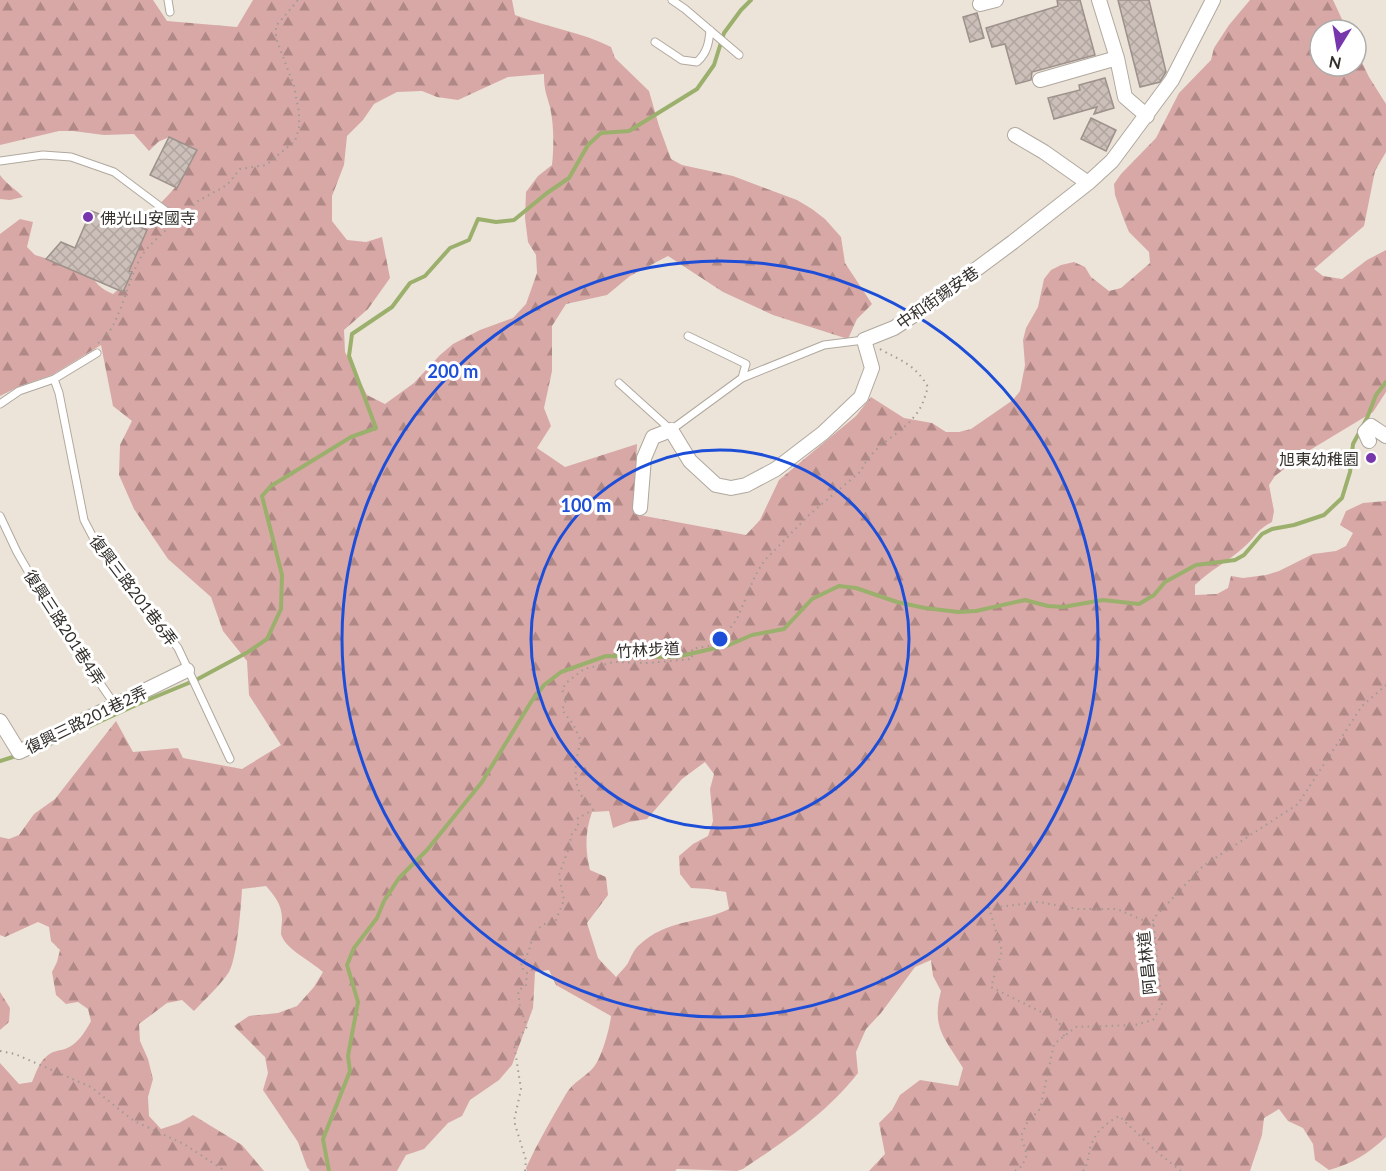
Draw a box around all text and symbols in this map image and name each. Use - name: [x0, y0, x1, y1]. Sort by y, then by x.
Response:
- north arrow: [1308, 18, 1368, 78]
- text: N: [1327, 53, 1343, 74]
- place label: 佛光山安國寺: [100, 208, 196, 227]
- marker: 佛光山安國寺: [81, 210, 95, 224]
- street label: 中和街錫安巷: [892, 262, 982, 332]
- text: 200 m: [428, 360, 478, 382]
- place label: 旭東幼稚園: [1279, 449, 1359, 468]
- marker: 旭東幼稚園: [1364, 451, 1378, 465]
- text: 100 m: [561, 494, 611, 516]
- street label: 復興三路201巷6弄: [86, 531, 182, 649]
- street label: 復興三路201巷4弄: [21, 566, 109, 688]
- centre of rings: [710, 629, 730, 649]
- street label: 竹林步道: [616, 638, 680, 660]
- street label: 復興三路201巷2弄: [22, 681, 150, 757]
- street label: 阿昌林道: [1133, 930, 1159, 996]

